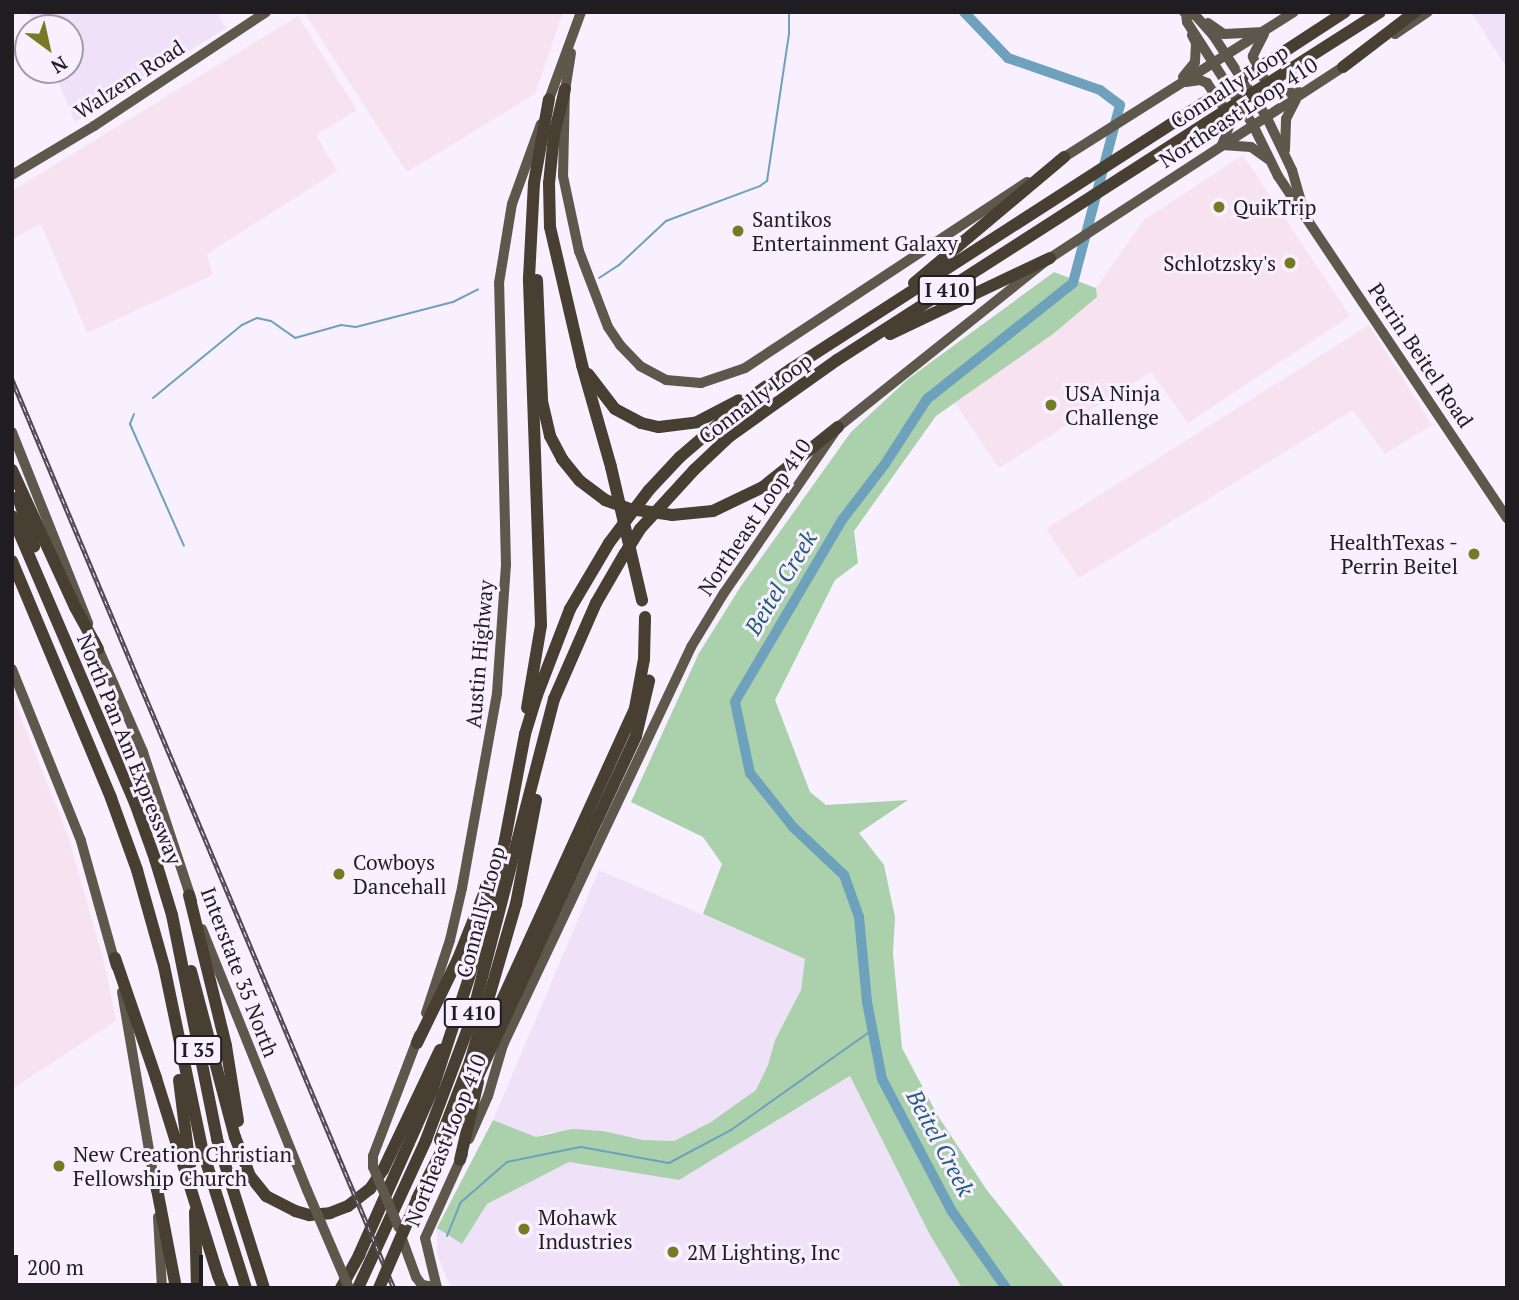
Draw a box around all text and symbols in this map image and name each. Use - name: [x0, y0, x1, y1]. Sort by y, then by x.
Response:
- north arrow: [14, 14, 84, 84]
- street label: Walzem Road: [69, 34, 189, 124]
- street label: Connally Loop: [1165, 39, 1293, 133]
- text: N: [47, 51, 72, 80]
- street label: Northeast Loop 410: [1154, 51, 1322, 173]
- place label: QuikTrip: [1233, 194, 1316, 220]
- marker: QuikTrip: [1211, 199, 1227, 215]
- place label: Santikos Entertainment Galaxy: [752, 206, 958, 256]
- marker: Santikos Entertainment Galaxy: [730, 223, 746, 239]
- place label: Schlotzsky's: [1163, 250, 1276, 276]
- marker: Schlotzsky's: [1282, 255, 1298, 271]
- road number: I 410: [917, 274, 977, 306]
- street label: Perrin Beitel Road: [1363, 278, 1479, 432]
- street label: Connally Loop: [693, 347, 817, 449]
- place label: USA Ninja Challenge: [1065, 380, 1161, 430]
- marker: USA Ninja Challenge: [1043, 397, 1059, 413]
- street label: Northeast Loop 410: [692, 434, 816, 600]
- water label: Beitel Creek: [739, 526, 823, 640]
- place label: HealthTexas - Perrin Beitel: [1329, 529, 1458, 579]
- marker: HealthTexas - Perrin Beitel: [1464, 544, 1484, 564]
- street label: Austin Highway: [460, 579, 498, 729]
- street label: North Pan Am Expressway: [72, 630, 188, 868]
- street label: Connally Loop: [450, 843, 510, 981]
- place label: Cowboys Dancehall: [353, 849, 446, 899]
- marker: Cowboys Dancehall: [331, 866, 347, 882]
- street label: Interstate 35 North: [196, 884, 284, 1060]
- road number: I 410: [443, 998, 503, 1028]
- road number: I 35: [174, 1034, 222, 1066]
- street label: Northeast Loop 410: [399, 1050, 491, 1230]
- water label: Beitel Creek: [901, 1085, 979, 1201]
- place label: New Creation Christian Fellowship Church: [73, 1141, 292, 1191]
- marker: New Creation Christian Fellowship Church: [51, 1158, 67, 1174]
- place label: Mohawk Industries: [538, 1204, 632, 1254]
- marker: Mohawk Industries: [516, 1221, 532, 1237]
- place label: 2M Lighting, Inc: [687, 1239, 841, 1265]
- scale bar: [18, 1240, 206, 1284]
- marker: 2M Lighting, Inc: [665, 1244, 681, 1260]
- text: 200 m: [27, 1253, 84, 1281]

